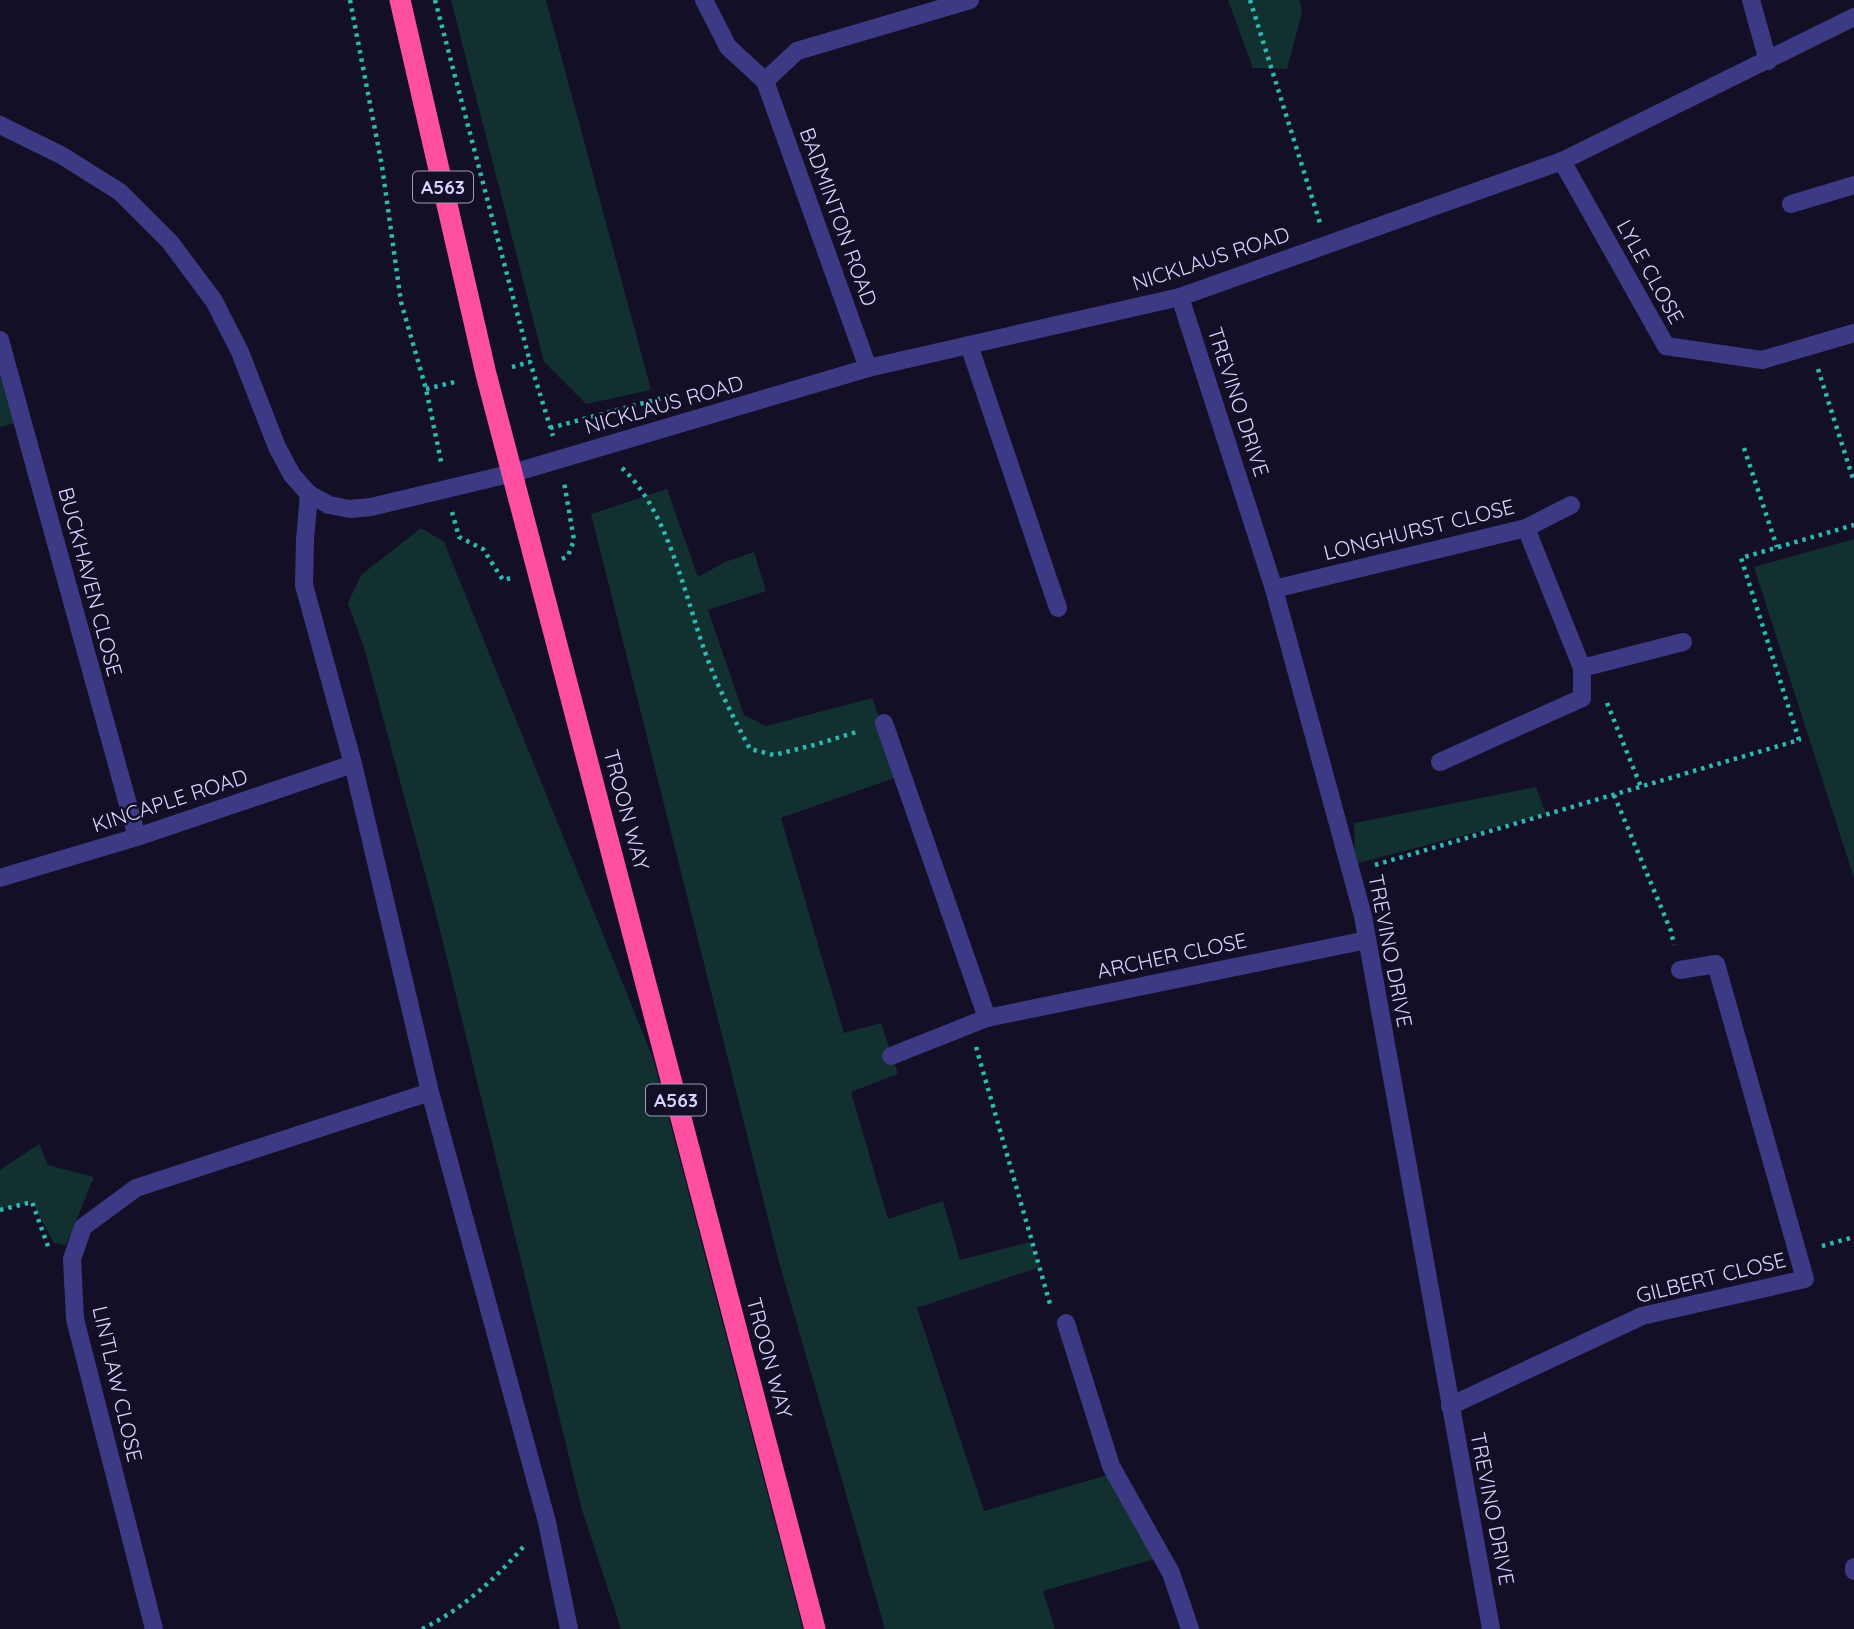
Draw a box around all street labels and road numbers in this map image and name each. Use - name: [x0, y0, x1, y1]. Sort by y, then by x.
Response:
- street label: BADMINTON ROAD: [795, 124, 883, 310]
- road number: A563: [413, 172, 473, 202]
- street label: LYLE CLOSE: [1612, 215, 1690, 328]
- street label: NICKLAUS ROAD: [1129, 220, 1293, 296]
- street label: TREVINO DRIVE: [1203, 324, 1275, 480]
- street label: NICKLAUS ROAD: [581, 369, 746, 439]
- street label: BUCKHAVEN CLOSE: [53, 484, 129, 679]
- street label: LONGHURST CLOSE: [1321, 493, 1517, 565]
- street label: TROON WAY: [598, 746, 656, 873]
- street label: KINCAPLE ROAD: [89, 763, 251, 837]
- street label: TREVINO DRIVE: [1363, 872, 1419, 1030]
- street label: ARCHER CLOSE: [1094, 926, 1249, 984]
- road number: A563: [646, 1084, 706, 1116]
- street label: GILBERT CLOSE: [1633, 1246, 1788, 1308]
- street label: TROON WAY: [741, 1294, 799, 1421]
- street label: LINTLAW CLOSE: [87, 1303, 149, 1464]
- street label: TREVINO DRIVE: [1465, 1430, 1521, 1588]

